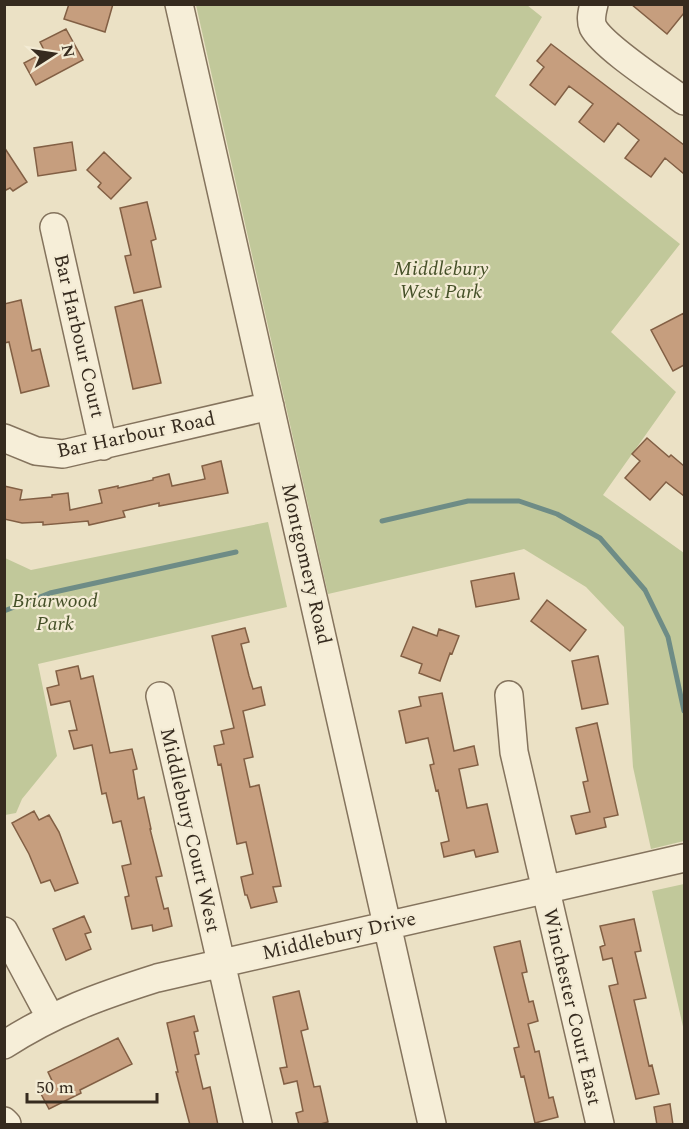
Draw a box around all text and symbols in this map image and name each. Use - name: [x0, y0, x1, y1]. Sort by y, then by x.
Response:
- north arrow: [24, 24, 84, 84]
- text: N: [55, 42, 81, 60]
- street label: Bar Harbour Court: [46, 251, 112, 421]
- park label: Middlebury West Park: [394, 254, 488, 307]
- street label: Bar Harbour Road: [54, 404, 218, 466]
- street label: Montgomery Road: [273, 480, 339, 648]
- park label: Briarwood Park: [12, 586, 98, 639]
- street label: Middlebury Court West: [152, 725, 228, 935]
- street label: Middlebury Drive: [259, 904, 419, 968]
- street label: Winchester Court East: [535, 906, 609, 1108]
- scale bar: [27, 1066, 158, 1104]
- text: 50 m: [36, 1074, 74, 1101]

